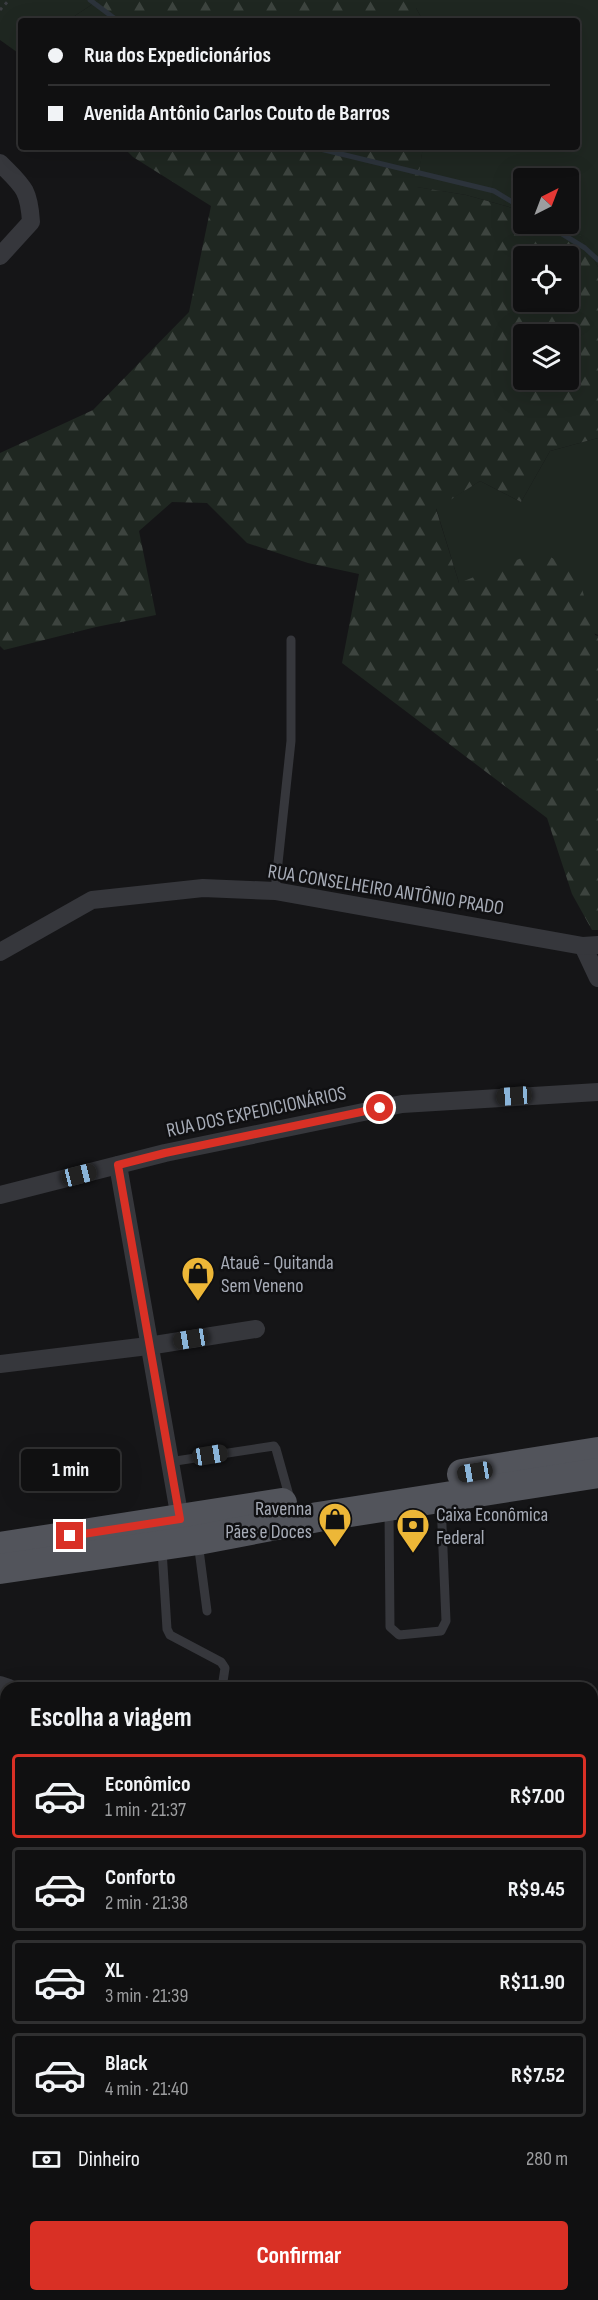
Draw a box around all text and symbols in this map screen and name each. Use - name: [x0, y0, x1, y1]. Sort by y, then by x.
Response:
- text: Rua dos Expedicionários: [84, 42, 271, 69]
- text: Avenida Antônio Carlos Couto de Barros: [84, 100, 390, 127]
- north arrow: [513, 168, 579, 234]
- map controls: [513, 168, 579, 390]
- button: locate: [513, 246, 579, 312]
- button: layers: [513, 324, 579, 390]
- street label: RUA CONSELHEIRO ANTÔNIO PRADO: [266, 859, 506, 920]
- street label: RUA DOS EXPEDICIONÁRIOS: [164, 1081, 348, 1143]
- car: [495, 1086, 533, 1106]
- route start: [366, 1094, 393, 1121]
- car: [59, 1162, 99, 1188]
- place label: Atauê - Quitanda Sem Veneno: [220, 1251, 334, 1298]
- shop icon: Atauê - Quitanda Sem Veneno: [180, 1255, 216, 1302]
- car: [172, 1327, 210, 1351]
- car: [191, 1443, 229, 1467]
- callout: 1 min: [20, 1449, 119, 1491]
- text: 1 min: [52, 1458, 89, 1482]
- car: [456, 1460, 494, 1484]
- place label: Ravenna Pães e Doces: [225, 1497, 312, 1544]
- shop icon: Ravenna Pães e Doces: [317, 1501, 353, 1548]
- place label: Caixa Econômica Federal: [436, 1503, 548, 1550]
- bank icon: Caixa Econômica Federal: [395, 1507, 431, 1554]
- route end: [56, 1522, 83, 1549]
- text: Escolha a viagem: [30, 1702, 192, 1734]
- icon: car: [33, 1769, 87, 1823]
- text: Econômico: [105, 1771, 191, 1798]
- text: R$7.00: [510, 1783, 565, 1810]
- text: 1 min · 21:37: [105, 1798, 186, 1822]
- icon: car: [33, 1862, 87, 1916]
- text: Conforto: [105, 1864, 176, 1891]
- text: R$9.45: [508, 1876, 565, 1903]
- text: 2 min · 21:38: [105, 1891, 188, 1915]
- icon: car: [33, 1955, 87, 2009]
- text: XL: [105, 1957, 124, 1984]
- text: R$11.90: [500, 1969, 565, 1996]
- text: 3 min · 21:39: [105, 1984, 188, 2008]
- icon: car: [33, 2048, 87, 2102]
- text: Black: [105, 2050, 147, 2077]
- text: R$7.52: [511, 2062, 565, 2089]
- text: 4 min · 21:40: [105, 2077, 188, 2101]
- icon: cash: [30, 2143, 63, 2176]
- text: Dinheiro: [78, 2146, 140, 2173]
- text: 280 m: [526, 2147, 568, 2171]
- button: Confirmar: [30, 2221, 568, 2290]

